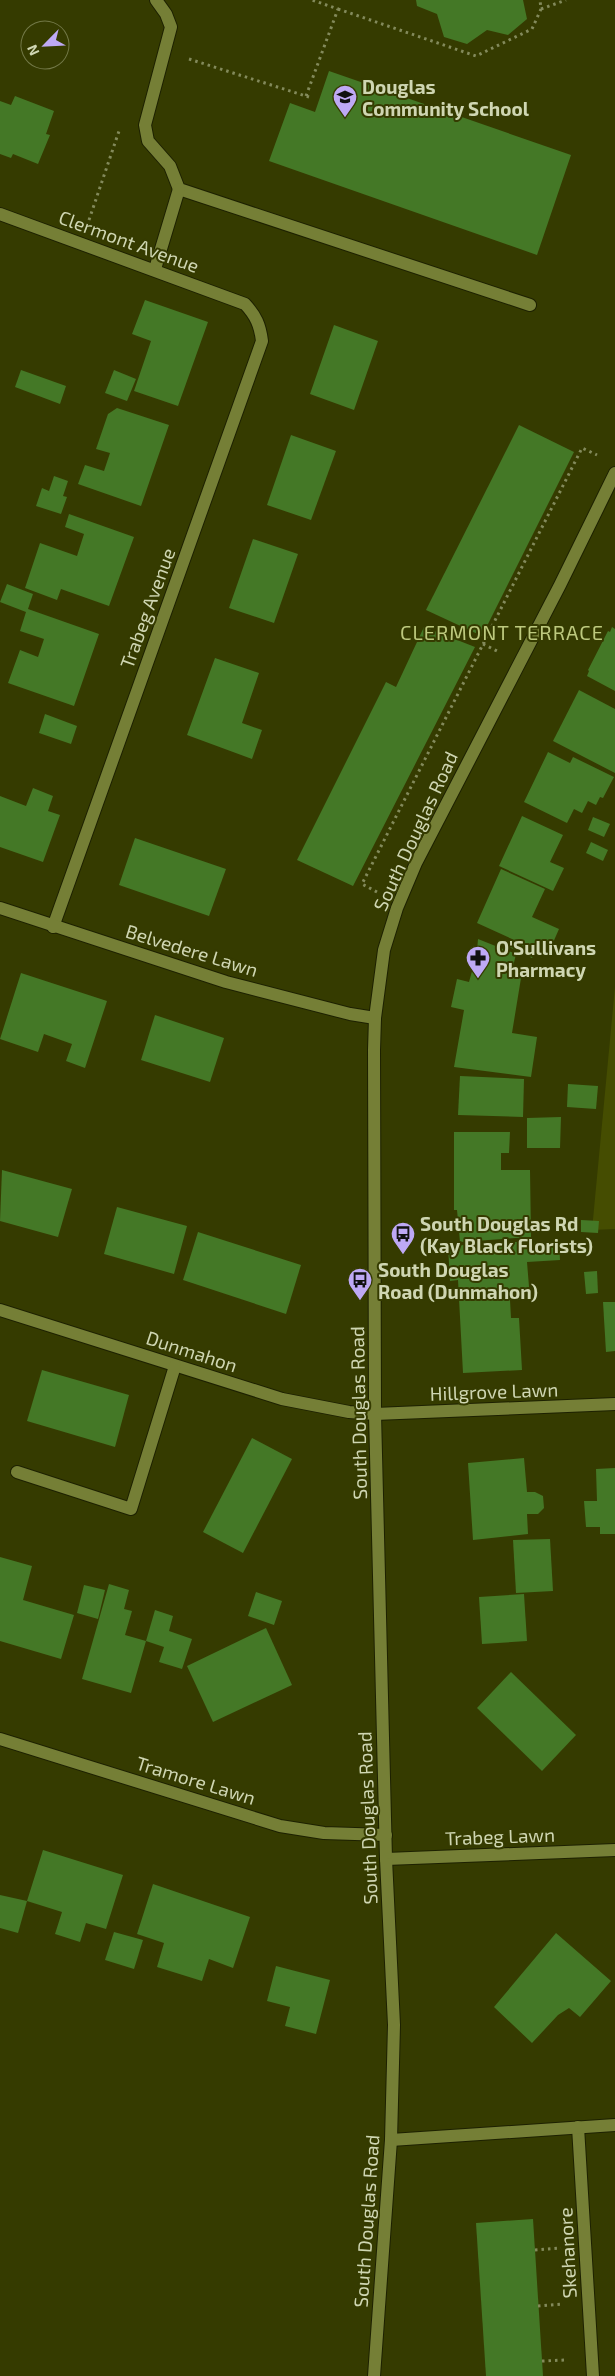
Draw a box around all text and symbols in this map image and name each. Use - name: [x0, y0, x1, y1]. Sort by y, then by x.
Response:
- north arrow: [20, 20, 70, 70]
- text: N: [23, 42, 42, 59]
- place label: Douglas Community School: [362, 75, 530, 121]
- school or university icon: Douglas Community School: [332, 84, 358, 118]
- street label: Clermont Avenue: [56, 205, 202, 277]
- street label: Trabeg Avenue: [115, 545, 179, 671]
- district label: CLERMONT TERRACE: [400, 620, 604, 644]
- street label: South Douglas Road: [368, 748, 462, 914]
- street label: Belvedere Lawn: [123, 919, 261, 981]
- place label: O'Sullivans Pharmacy: [496, 936, 596, 982]
- pharmacy icon: O'Sullivans Pharmacy: [465, 945, 491, 979]
- place label: South Douglas Rd (Kay Black Florists): [420, 1212, 593, 1258]
- bus stop icon: South Douglas Rd (Kay Black Florists): [390, 1221, 416, 1255]
- place label: South Douglas Road (Dunmahon): [378, 1258, 538, 1303]
- bus stop icon: South Douglas Road (Dunmahon): [347, 1267, 373, 1301]
- street label: Dunmahon: [144, 1325, 240, 1377]
- street label: South Douglas Road: [345, 1326, 371, 1500]
- street label: Hillgrove Lawn: [429, 1377, 559, 1405]
- street label: South Douglas Road: [352, 1731, 382, 1905]
- street label: Tramore Lawn: [134, 1751, 258, 1809]
- street label: Trabeg Lawn: [445, 1823, 555, 1849]
- street label: South Douglas Road: [348, 2134, 384, 2308]
- street label: Skehanore: [553, 2207, 581, 2299]

